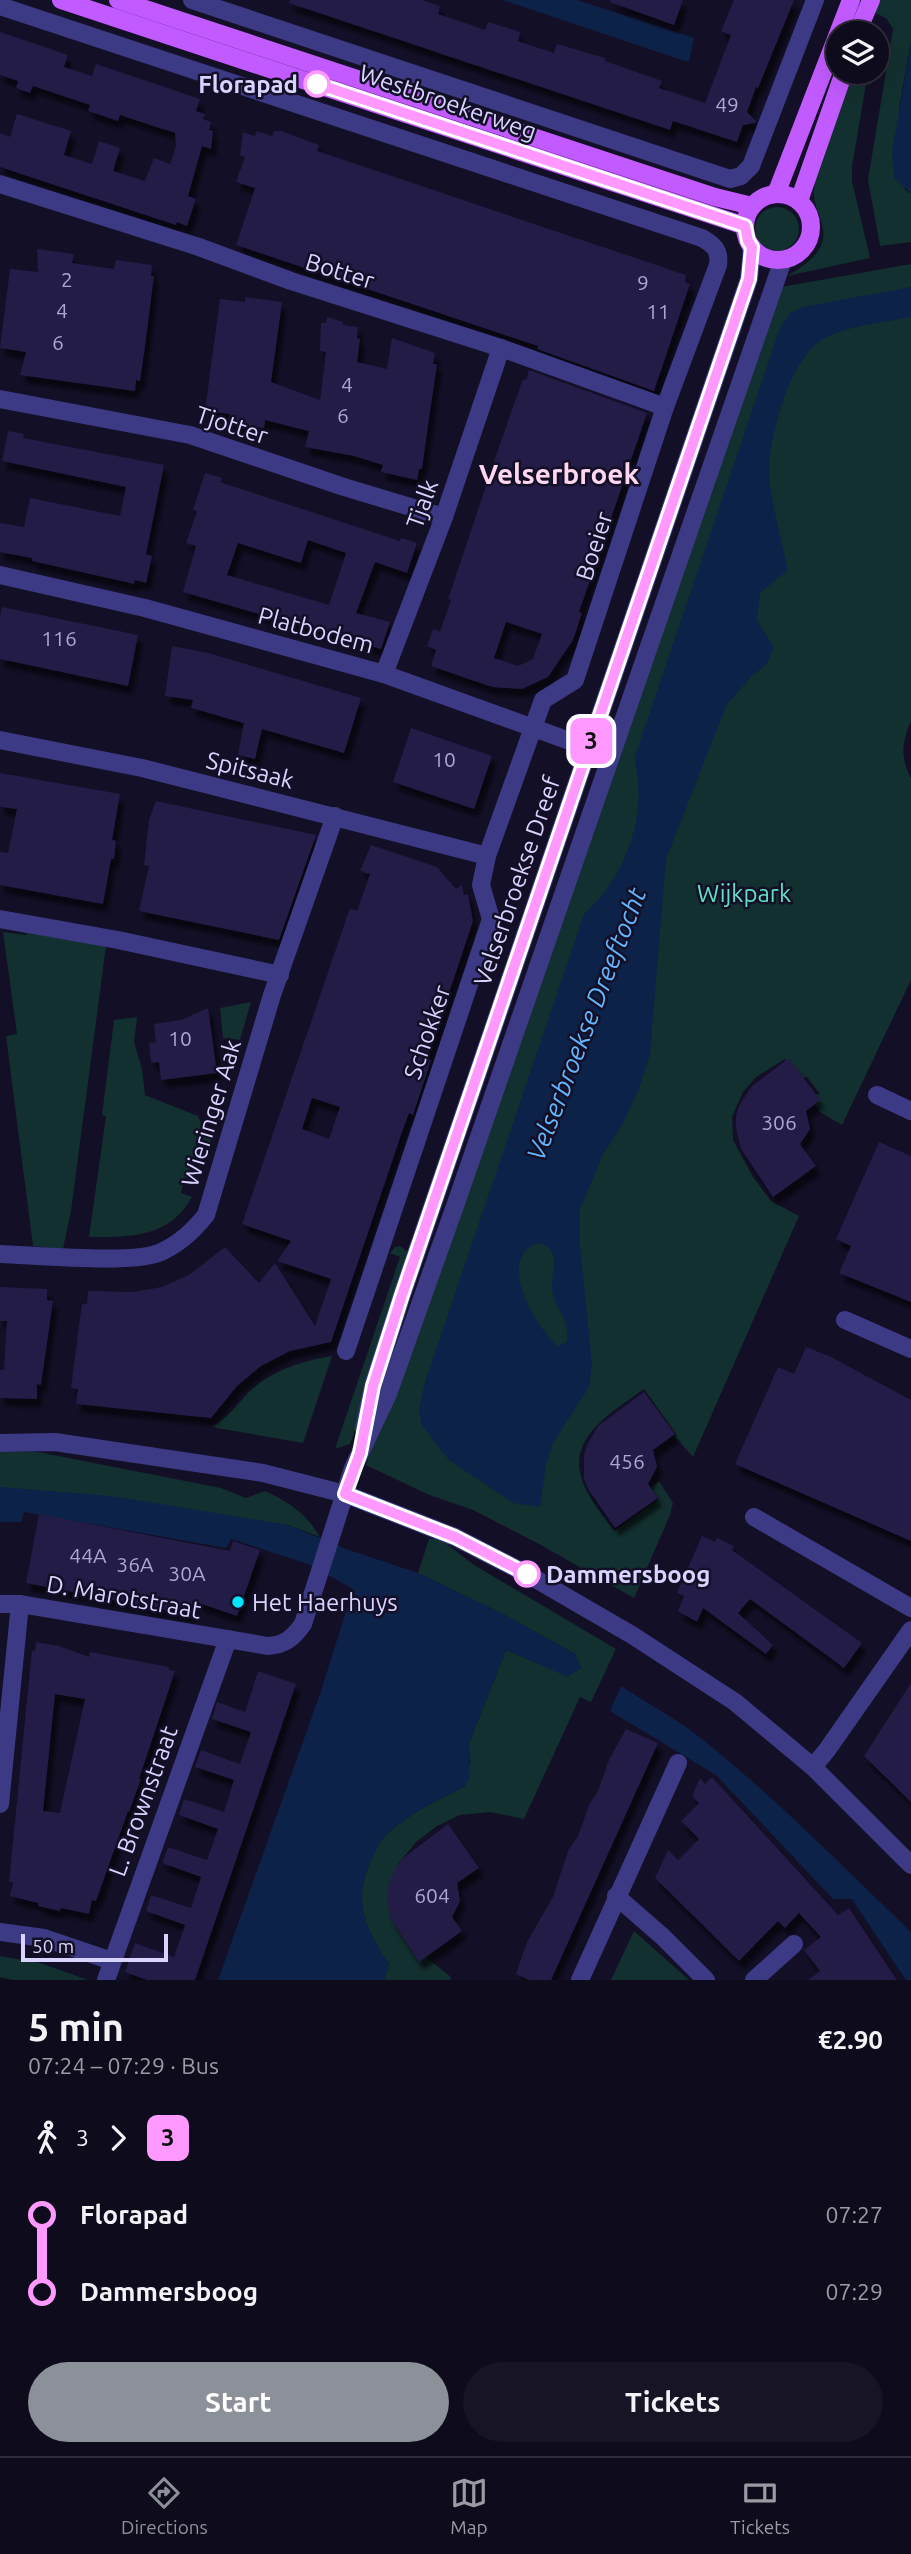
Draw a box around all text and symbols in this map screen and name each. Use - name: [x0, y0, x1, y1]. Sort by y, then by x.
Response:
- map controls: [826, 21, 889, 84]
- button: layers: [826, 21, 889, 84]
- street label: Westbroekerweg: [356, 59, 540, 145]
- place label: Florapad: [198, 71, 298, 98]
- marker: Florapad: [304, 71, 330, 97]
- house number: 49: [715, 92, 739, 116]
- street label: Botter: [302, 248, 378, 294]
- house number: 2: [61, 267, 73, 291]
- house number: 9: [637, 270, 649, 294]
- house number: 4: [56, 298, 68, 322]
- house number: 11: [646, 299, 670, 323]
- house number: 6: [52, 330, 64, 354]
- house number: 4: [341, 372, 353, 396]
- street label: Tjotter: [192, 401, 272, 449]
- house number: 6: [337, 403, 349, 427]
- district label: Velserbroek: [479, 458, 639, 489]
- street label: Tjalk: [401, 476, 443, 532]
- street label: Boeier: [570, 508, 618, 584]
- street label: Platbodem: [255, 602, 377, 658]
- house number: 116: [41, 626, 77, 650]
- line badge: 3: [568, 718, 614, 764]
- text: 3: [584, 727, 598, 754]
- street label: Spitsaak: [204, 746, 296, 794]
- house number: 10: [432, 747, 456, 771]
- street label: Velserbroekse Dreef: [468, 772, 566, 989]
- park label: Wijkpark: [697, 880, 791, 907]
- water label: Velserbroekse Dreeftocht: [521, 883, 652, 1164]
- street label: Schokker: [398, 981, 456, 1083]
- house number: 10: [168, 1026, 192, 1050]
- street label: Wieringer Aak: [176, 1036, 246, 1190]
- house number: 306: [761, 1110, 797, 1134]
- house number: 456: [609, 1449, 645, 1473]
- house number: 44A: [69, 1543, 107, 1567]
- house number: 36A: [116, 1552, 154, 1576]
- house number: 30A: [168, 1561, 206, 1585]
- marker: Dammersboog: [514, 1561, 540, 1587]
- place label: Dammersboog: [546, 1561, 710, 1588]
- street label: D. Marotstraat: [45, 1570, 204, 1624]
- place label: Het Haerhuys: [252, 1589, 398, 1616]
- marker: Het Haerhuys: [230, 1594, 246, 1610]
- street label: L. Brownstraat: [103, 1722, 183, 1880]
- house number: 604: [414, 1883, 450, 1907]
- scale bar: [21, 1931, 168, 1963]
- text: 50 m: [32, 1935, 74, 1957]
- text: 5 min: [28, 2006, 124, 2048]
- text: €2.90: [818, 2025, 883, 2054]
- text: 07:24 – 07:29 · Bus: [28, 2053, 219, 2078]
- icon: walk: [28, 2119, 66, 2157]
- icon: forward: [99, 2119, 137, 2157]
- text: 3: [161, 2124, 175, 2151]
- text: 3: [76, 2125, 89, 2150]
- text: Florapad: [80, 2200, 188, 2229]
- text: 07:27: [825, 2202, 883, 2227]
- text: Dammersboog: [80, 2277, 258, 2306]
- text: 07:29: [825, 2279, 883, 2304]
- button: Start: [28, 2362, 449, 2442]
- button: Tickets: [463, 2362, 883, 2442]
- tab: Directions: [121, 2474, 208, 2538]
- tab: Map: [450, 2474, 488, 2538]
- tab: Tickets: [730, 2474, 790, 2538]

